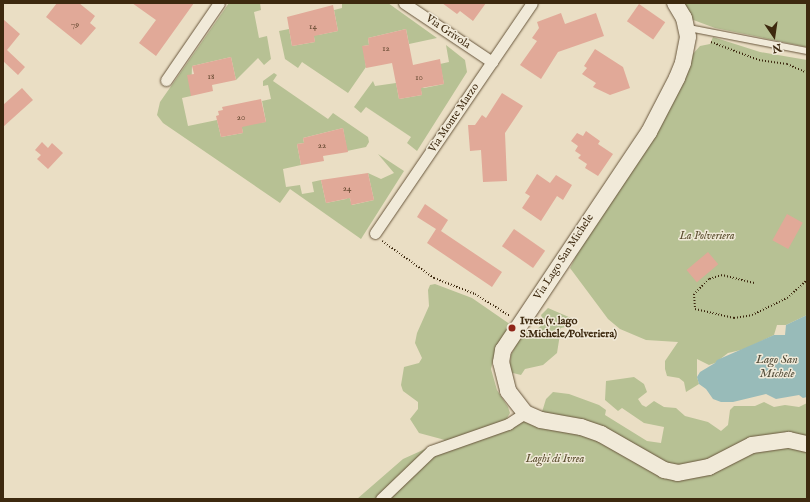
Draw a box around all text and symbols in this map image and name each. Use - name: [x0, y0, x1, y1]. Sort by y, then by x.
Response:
- street label: Via Grivola: [423, 12, 473, 52]
- north arrow: [754, 16, 794, 56]
- house number: 79: [71, 20, 79, 30]
- house number: 14: [309, 22, 317, 32]
- text: N: [770, 40, 783, 56]
- house number: 12: [382, 44, 390, 54]
- house number: 18: [208, 72, 214, 82]
- house number: 10: [415, 73, 423, 83]
- street label: Via Monte Marzo: [426, 81, 482, 155]
- house number: 20: [237, 113, 245, 123]
- house number: 22: [318, 141, 326, 151]
- house number: 24: [343, 184, 351, 194]
- street label: Via Lago San Michele: [531, 212, 597, 302]
- park label: La Polveriera: [679, 229, 735, 243]
- place label: Ivrea (v. lago S.Michele/Polveriera): [520, 315, 617, 341]
- marker: Ivrea (v. lago S.Michele/Polveriera): [507, 323, 517, 333]
- water label: Lago San Michele: [756, 353, 798, 381]
- park label: Laghi di Ivrea: [526, 452, 584, 466]

